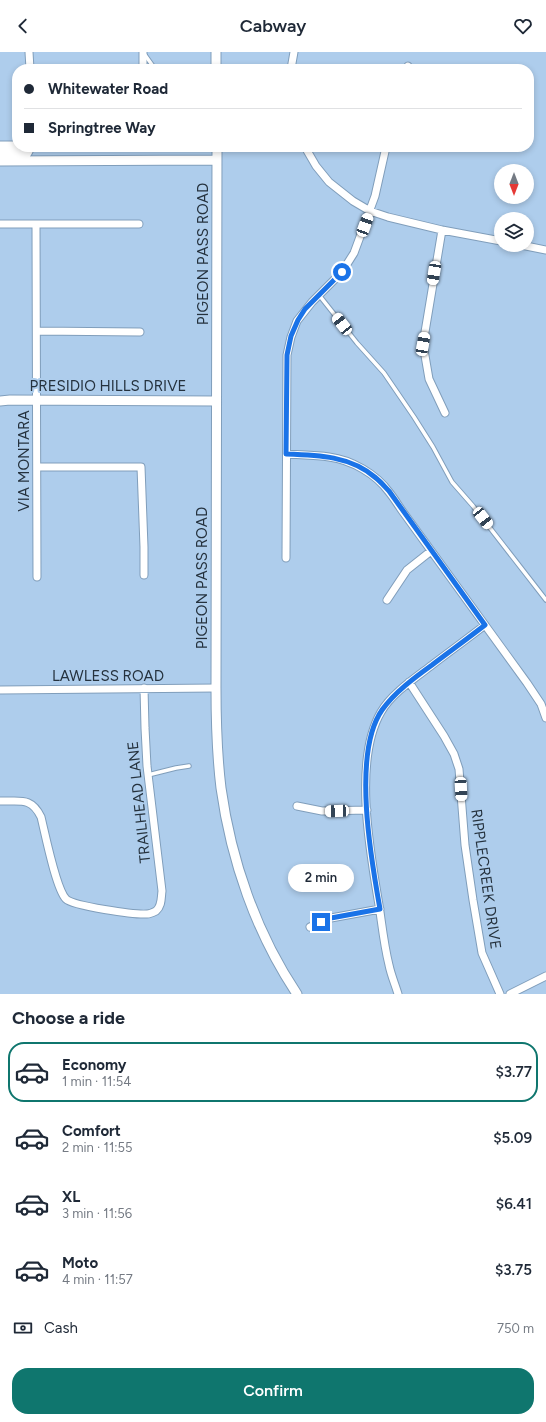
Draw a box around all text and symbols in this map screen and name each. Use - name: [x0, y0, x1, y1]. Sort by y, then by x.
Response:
- icon: back: [12, 15, 34, 37]
- text: Cabway: [240, 15, 306, 37]
- icon: heart: [512, 15, 534, 37]
- text: Whitewater Road: [48, 80, 168, 98]
- text: Springtree Way: [48, 119, 156, 137]
- north arrow: [494, 164, 534, 204]
- map controls: [494, 164, 534, 252]
- street label: PIGEON PASS ROAD: [194, 183, 212, 325]
- car: [355, 212, 375, 238]
- button: layers: [494, 212, 534, 252]
- car: [426, 260, 442, 286]
- route start: [333, 263, 351, 281]
- car: [330, 311, 354, 337]
- car: [415, 331, 431, 357]
- street label: PRESIDIO HILLS DRIVE: [30, 377, 186, 395]
- street label: VIA MONTARA: [15, 410, 33, 512]
- car: [471, 505, 495, 531]
- street label: PIGEON PASS ROAD: [193, 507, 211, 649]
- street label: LAWLESS ROAD: [52, 667, 164, 685]
- street label: TRAILHEAD LANE: [124, 740, 154, 864]
- car: [454, 777, 468, 801]
- car: [325, 805, 349, 817]
- street label: RIPPLECREEK DRIVE: [467, 808, 505, 950]
- callout: 2 min: [288, 864, 354, 892]
- text: 2 min: [305, 870, 337, 885]
- route end: [312, 913, 330, 931]
- text: Choose a ride: [12, 1007, 125, 1029]
- icon: car: [14, 1054, 50, 1090]
- text: Economy: [62, 1056, 127, 1074]
- text: $3.77: [495, 1063, 532, 1081]
- text: 1 min · 11:54: [62, 1074, 131, 1089]
- icon: car: [14, 1120, 50, 1156]
- text: Comfort: [62, 1122, 121, 1140]
- text: $5.09: [493, 1129, 532, 1147]
- text: 2 min · 11:55: [62, 1140, 133, 1155]
- icon: car: [14, 1186, 50, 1222]
- text: XL: [62, 1188, 80, 1206]
- text: $6.41: [496, 1195, 532, 1213]
- text: 3 min · 11:56: [62, 1206, 132, 1221]
- icon: car: [14, 1252, 50, 1288]
- text: Moto: [62, 1254, 98, 1272]
- text: $3.75: [495, 1261, 532, 1279]
- text: 4 min · 11:57: [62, 1272, 133, 1287]
- icon: cash: [12, 1317, 34, 1339]
- text: Cash: [44, 1319, 78, 1337]
- text: 750 m: [497, 1321, 534, 1336]
- button: Confirm: [12, 1368, 534, 1414]

